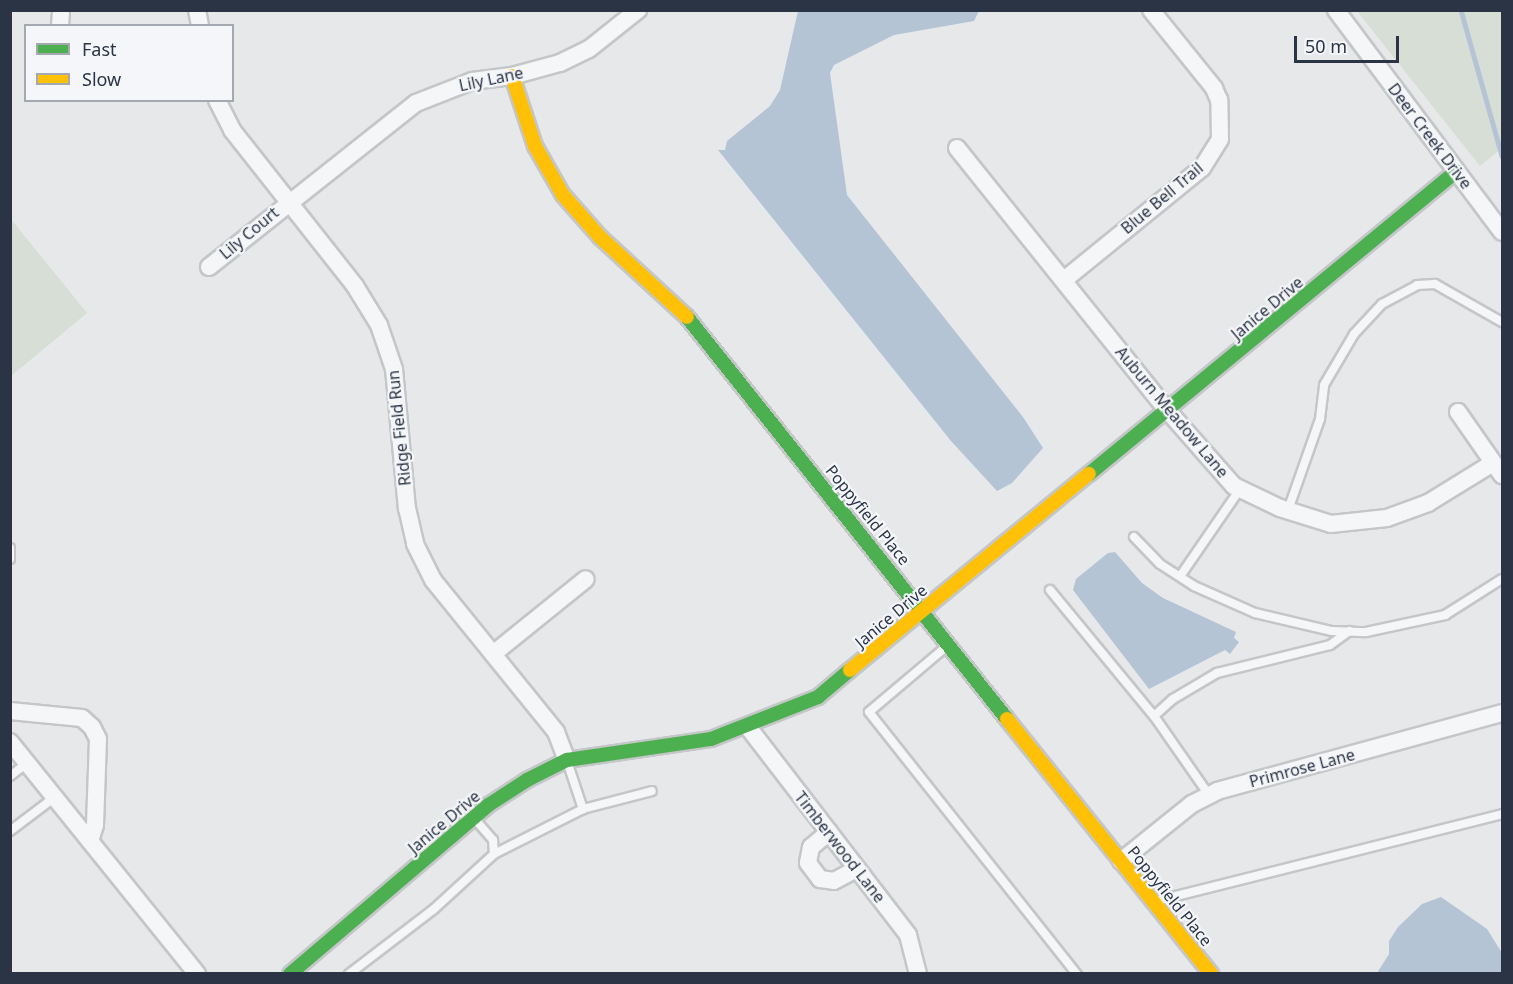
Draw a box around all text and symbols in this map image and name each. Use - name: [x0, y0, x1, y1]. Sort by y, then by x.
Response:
- legend: [24, 24, 234, 102]
- scale bar: [1297, 24, 1402, 62]
- text: 50 m: [1305, 34, 1347, 58]
- text: Fast: [82, 37, 117, 61]
- street label: Lily Lane: [457, 63, 525, 95]
- text: Slow: [82, 67, 121, 91]
- street label: Deer Creek Drive: [1384, 79, 1476, 193]
- street label: Blue Bell Trail: [1117, 158, 1207, 238]
- street label: Lily Court: [216, 203, 282, 263]
- street label: Janice Drive: [1227, 272, 1307, 344]
- street label: Auburn Meadow Lane: [1112, 343, 1232, 481]
- street label: Ridge Field Run: [383, 369, 415, 487]
- street label: Poppyfield Place: [822, 461, 914, 569]
- street label: Janice Drive: [851, 580, 931, 652]
- street label: Primrose Lane: [1247, 745, 1357, 791]
- street label: Janice Drive: [404, 786, 484, 858]
- street label: Timberwood Lane: [791, 788, 889, 906]
- street label: Poppyfield Place: [1124, 842, 1216, 950]

